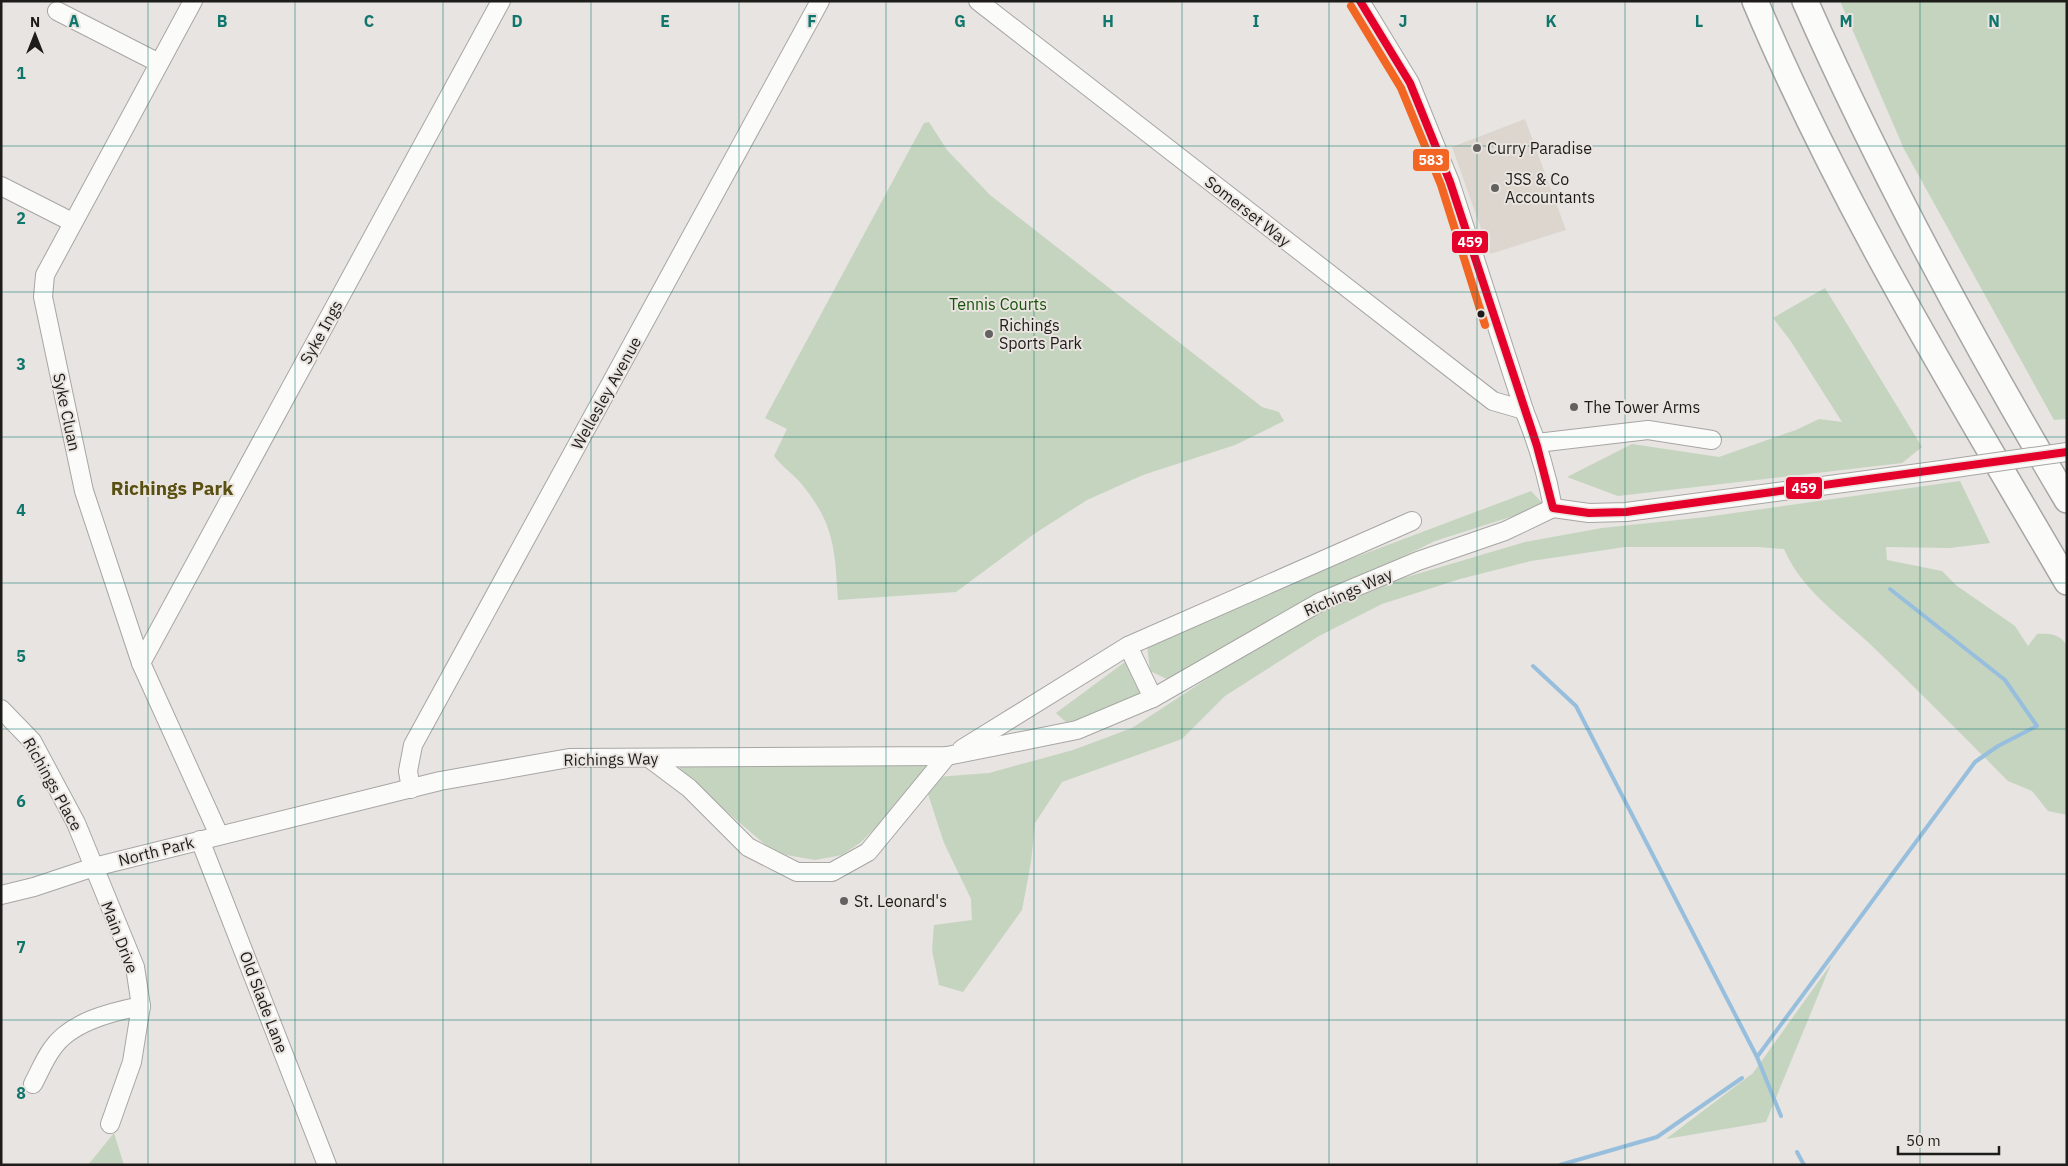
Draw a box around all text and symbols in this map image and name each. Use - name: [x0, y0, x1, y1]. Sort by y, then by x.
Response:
- north arrow: [10, 10, 60, 60]
- text: A: [69, 11, 80, 31]
- text: B: [217, 11, 228, 31]
- text: C: [364, 11, 374, 31]
- text: D: [511, 11, 523, 31]
- text: E: [660, 11, 670, 31]
- text: F: [807, 11, 817, 31]
- text: G: [954, 11, 966, 31]
- text: H: [1102, 11, 1114, 31]
- text: I: [1253, 11, 1260, 31]
- text: J: [1399, 11, 1407, 31]
- text: K: [1545, 11, 1557, 31]
- text: L: [1695, 11, 1703, 31]
- text: M: [1839, 11, 1853, 31]
- text: N: [1988, 11, 2000, 31]
- text: N: [30, 13, 40, 31]
- text: 1: [16, 63, 26, 83]
- place label: Curry Paradise: [1487, 138, 1592, 158]
- marker: Curry Paradise: [1471, 142, 1483, 154]
- line badge: 583: [1412, 148, 1450, 172]
- text: 583: [1418, 151, 1444, 169]
- place label: JSS & Co Accountants: [1505, 169, 1595, 207]
- street label: Somerset Way: [1201, 171, 1295, 251]
- marker: JSS & Co Accountants: [1489, 182, 1501, 194]
- text: 2: [16, 208, 26, 228]
- line badge: 459: [1451, 230, 1489, 254]
- text: 459: [1457, 233, 1483, 251]
- park label: Tennis Courts: [949, 294, 1047, 314]
- street label: Syke Ings: [295, 297, 347, 367]
- unlabelled marker: [1476, 309, 1486, 319]
- place label: Richings Sports Park: [999, 315, 1083, 353]
- marker: Richings Sports Park: [983, 328, 995, 340]
- street label: Wellesley Avenue: [567, 333, 645, 453]
- text: 3: [16, 354, 26, 374]
- street label: Syke Cluan: [49, 371, 85, 453]
- place label: The Tower Arms: [1584, 397, 1700, 417]
- marker: The Tower Arms: [1568, 401, 1580, 413]
- district label: Richings Park: [111, 476, 233, 500]
- line badge: 459: [1785, 476, 1823, 500]
- text: 459: [1791, 479, 1817, 497]
- text: 4: [16, 500, 26, 520]
- street label: Richings Way: [1301, 564, 1395, 620]
- text: 5: [16, 646, 26, 666]
- street label: Richings Place: [19, 734, 87, 834]
- street label: Richings Way: [563, 748, 659, 770]
- text: 6: [16, 791, 26, 811]
- street label: North Park: [116, 832, 196, 870]
- place label: St. Leonard's: [854, 891, 947, 911]
- marker: St. Leonard's: [838, 895, 850, 907]
- street label: Main Drive: [97, 898, 143, 976]
- text: 7: [16, 937, 26, 957]
- street label: Old Slade Lane: [235, 948, 293, 1056]
- text: 8: [16, 1083, 26, 1103]
- scale bar: [1898, 1124, 1999, 1156]
- text: 50 m: [1906, 1131, 1941, 1150]

